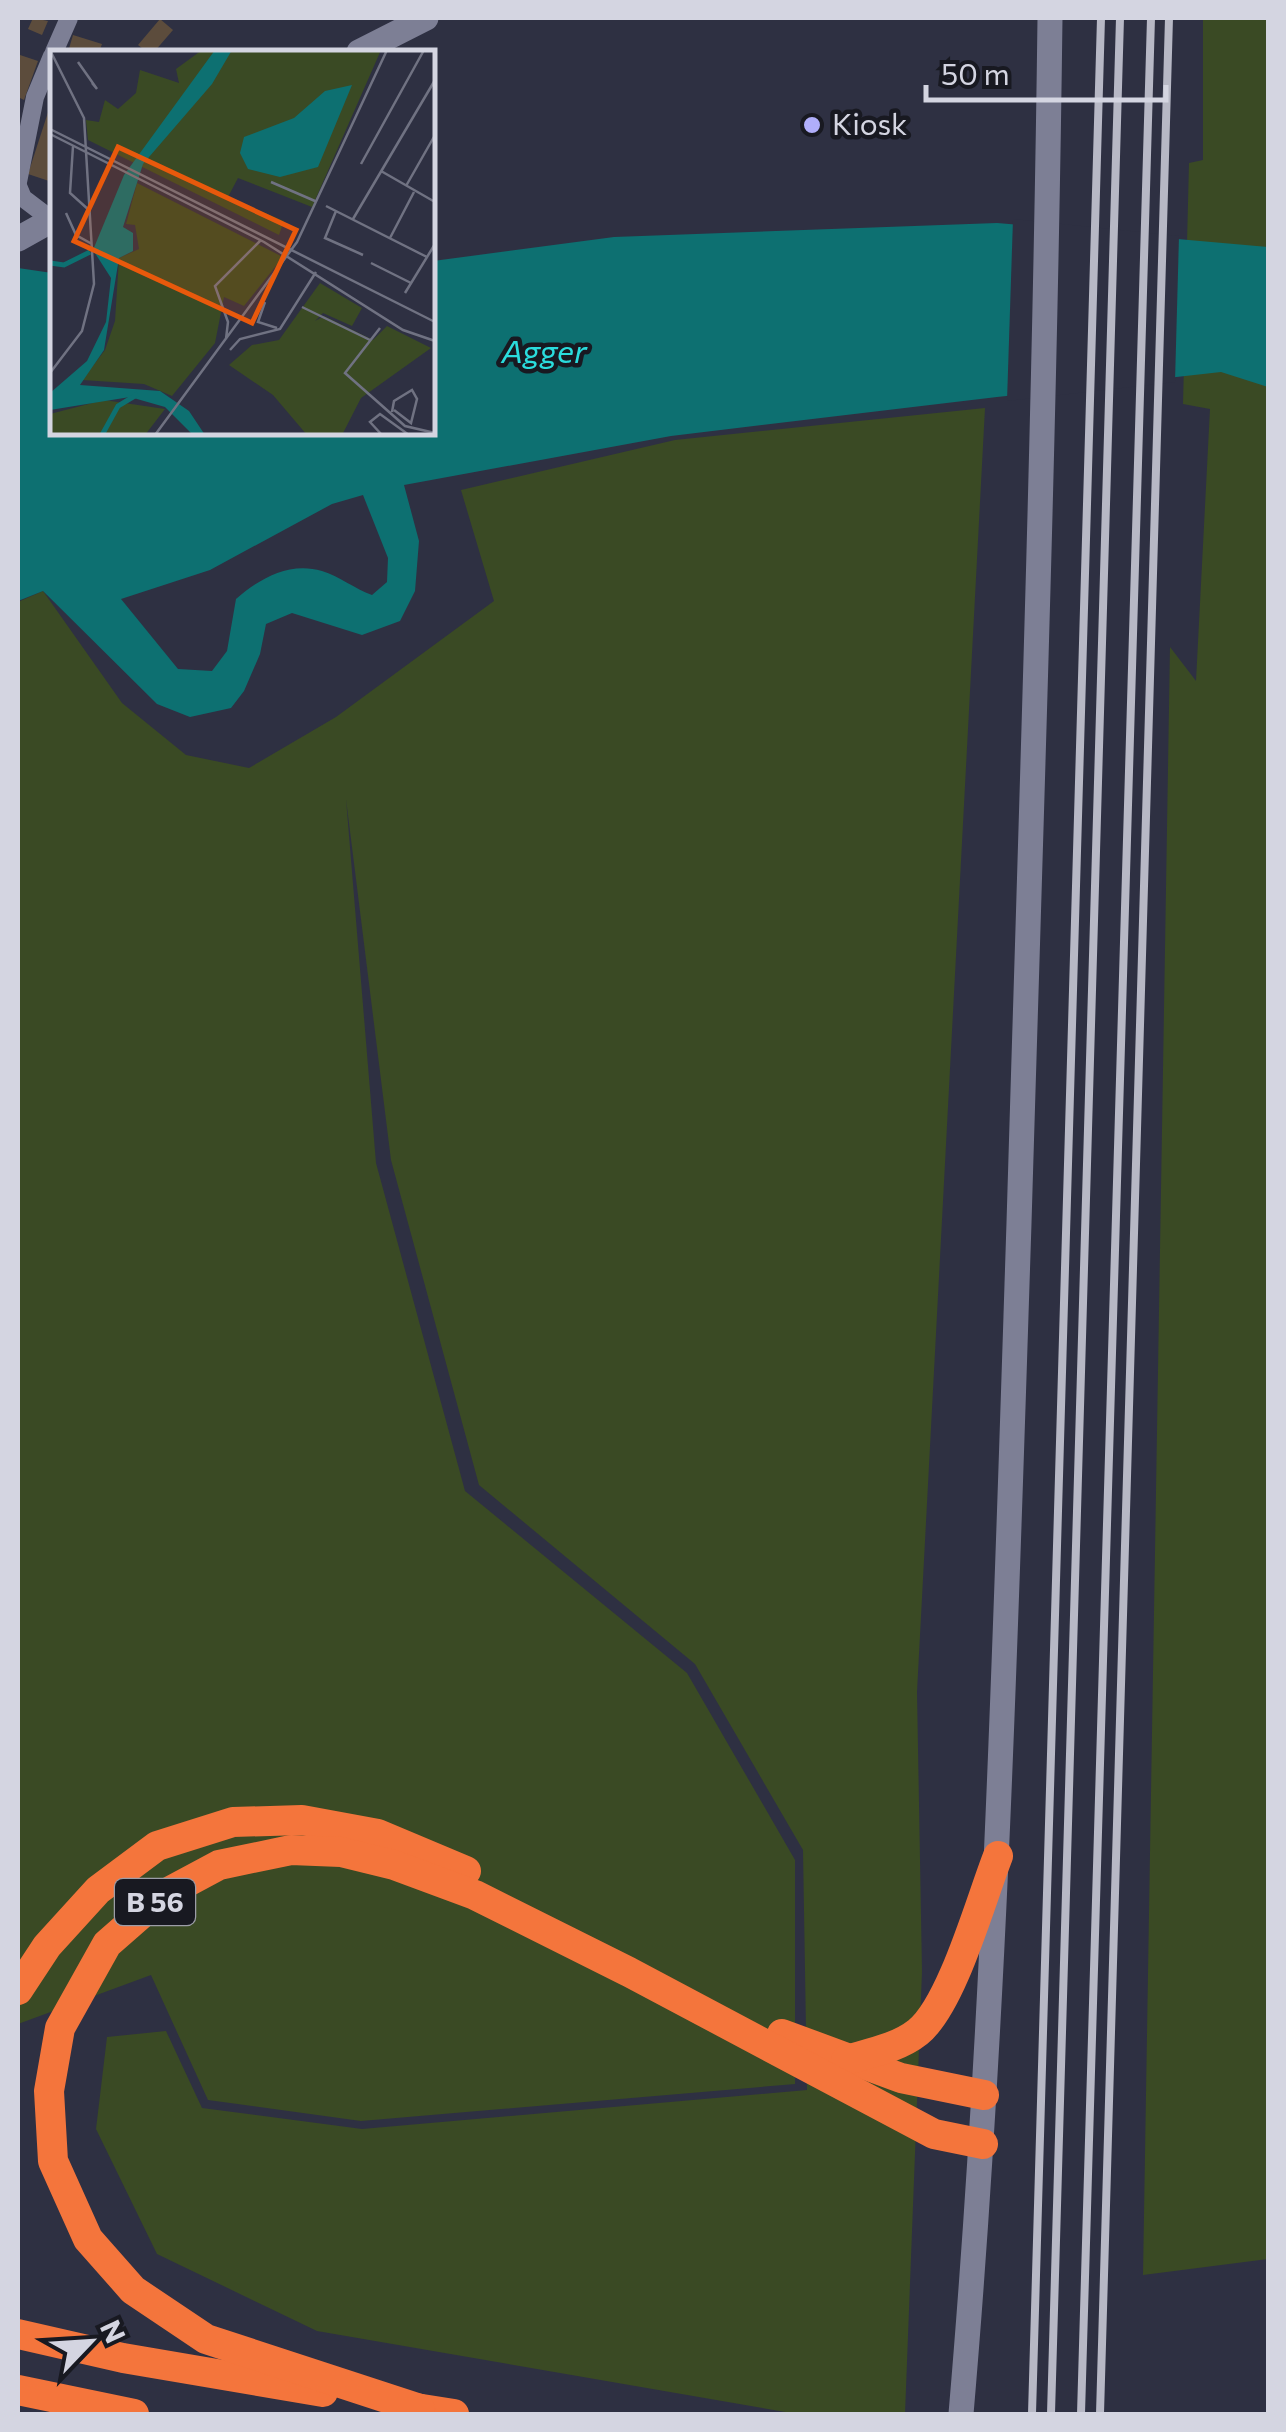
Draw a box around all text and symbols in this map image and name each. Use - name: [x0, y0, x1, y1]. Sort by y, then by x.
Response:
- scale bar: [926, 40, 1166, 102]
- inset map: [50, 50, 435, 435]
- text: 50 m: [941, 54, 1010, 91]
- place label: Kiosk: [832, 104, 907, 141]
- marker: Kiosk: [801, 114, 823, 136]
- water label: Agger: [500, 330, 588, 370]
- road number: B 56: [115, 1879, 195, 1925]
- north arrow: [40, 2292, 140, 2392]
- text: N: [94, 2314, 133, 2348]

